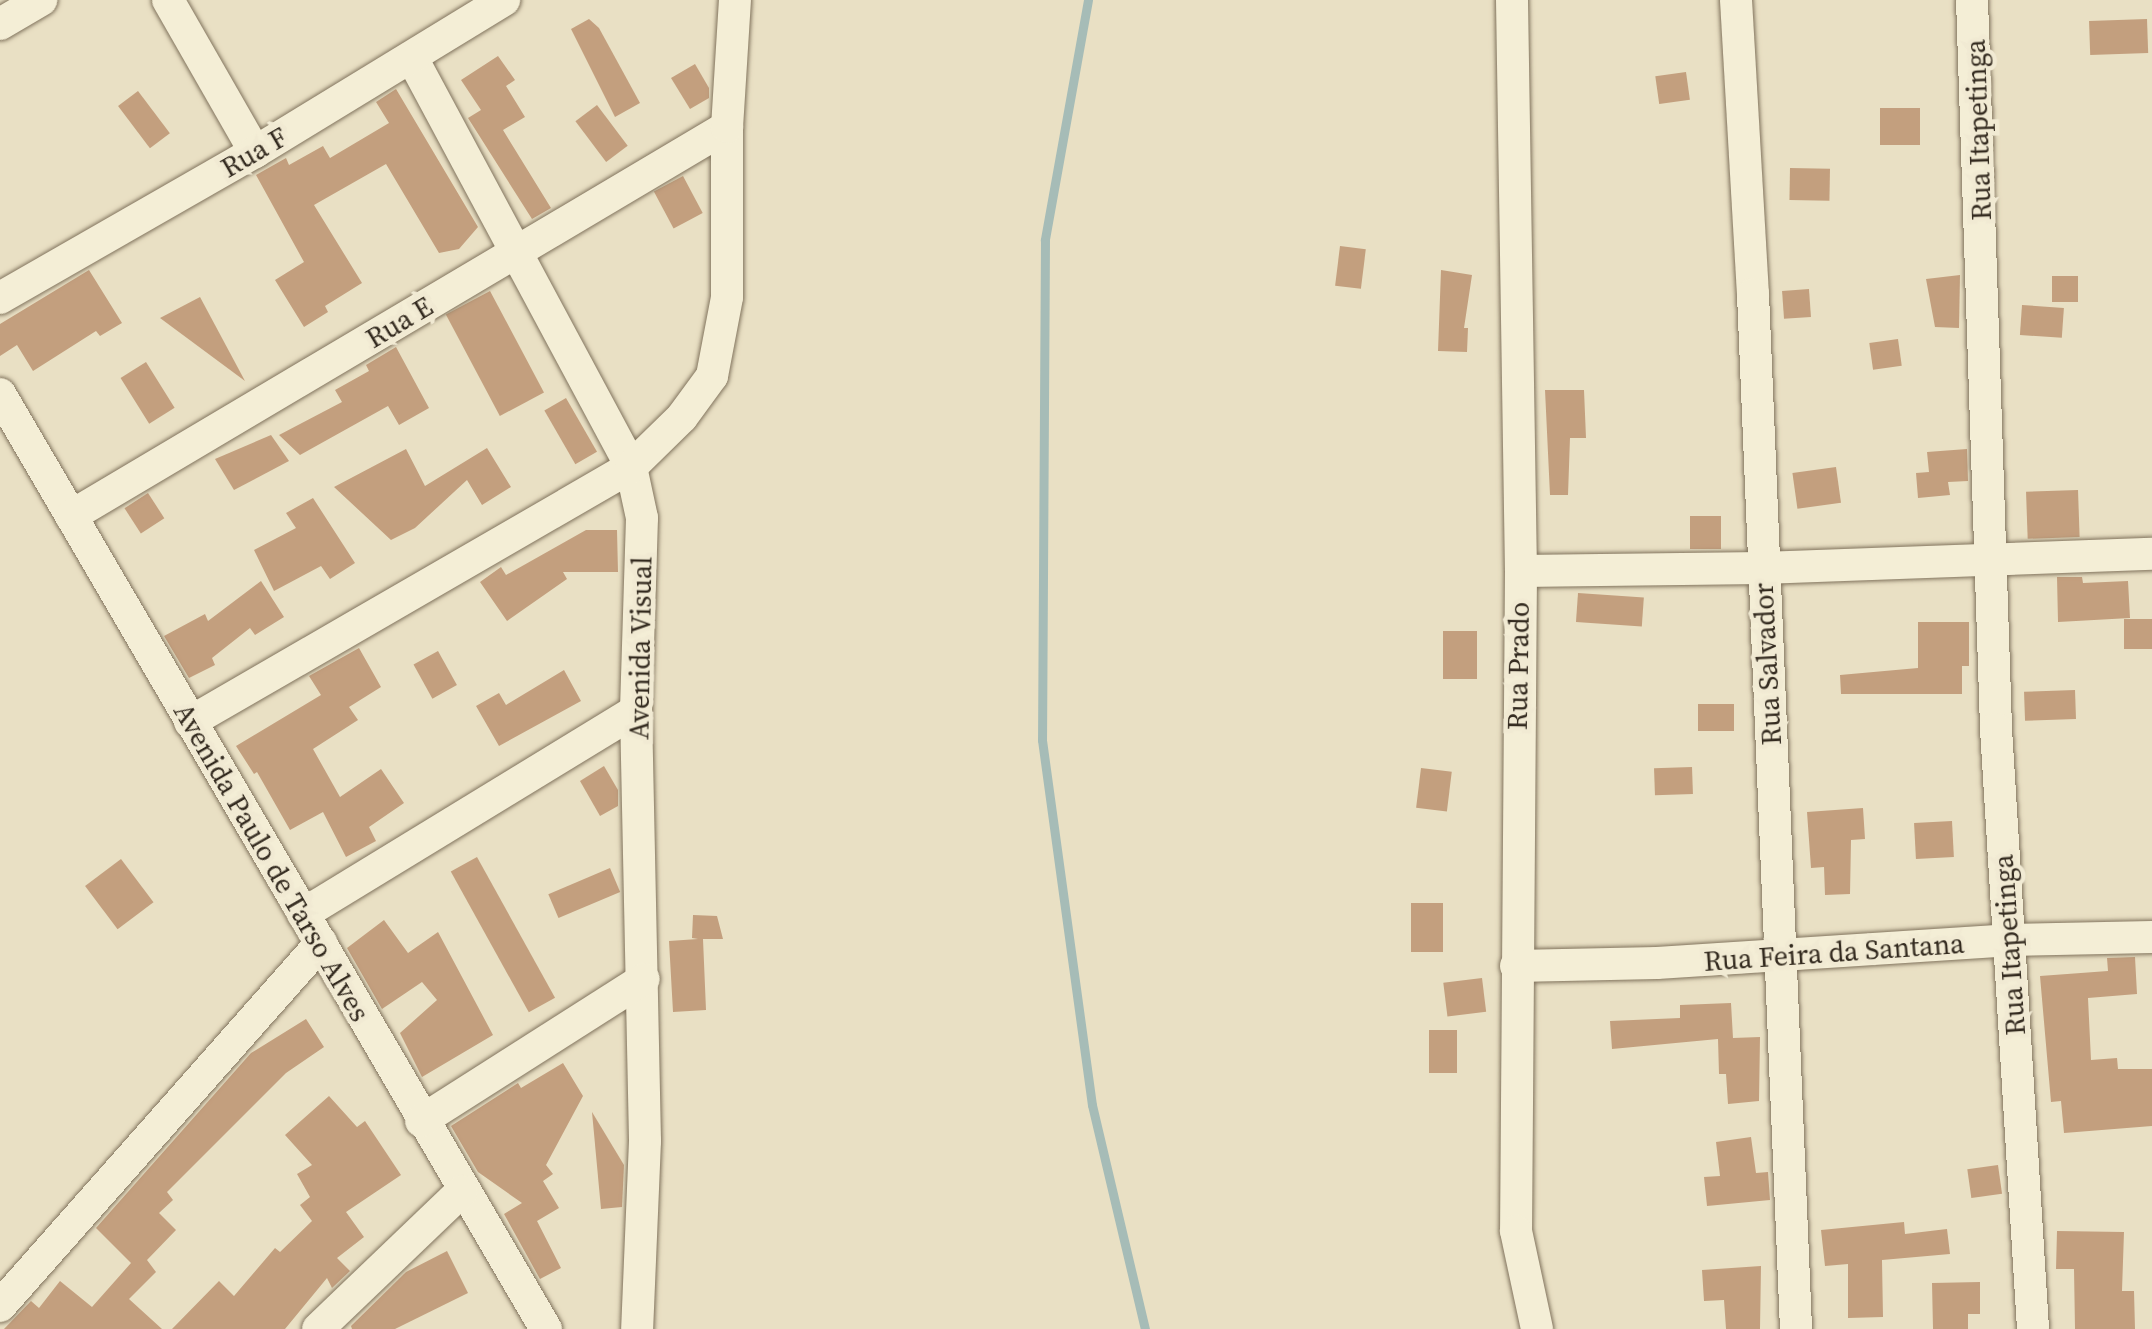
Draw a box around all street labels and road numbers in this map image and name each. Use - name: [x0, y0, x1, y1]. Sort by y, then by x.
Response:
- street label: Rua Itapetinga: [1958, 39, 1998, 221]
- street label: Rua F: [215, 120, 293, 184]
- street label: Rua E: [360, 289, 438, 355]
- street label: Avenida Visual: [622, 556, 658, 740]
- street label: Rua Salvador: [1746, 582, 1788, 746]
- street label: Rua Prado: [1500, 602, 1536, 730]
- street label: Avenida Paulo de Tarso Alves: [167, 697, 377, 1027]
- street label: Rua Itapetinga: [1986, 853, 2032, 1037]
- street label: Rua Feira da Santana: [1703, 926, 1965, 978]

